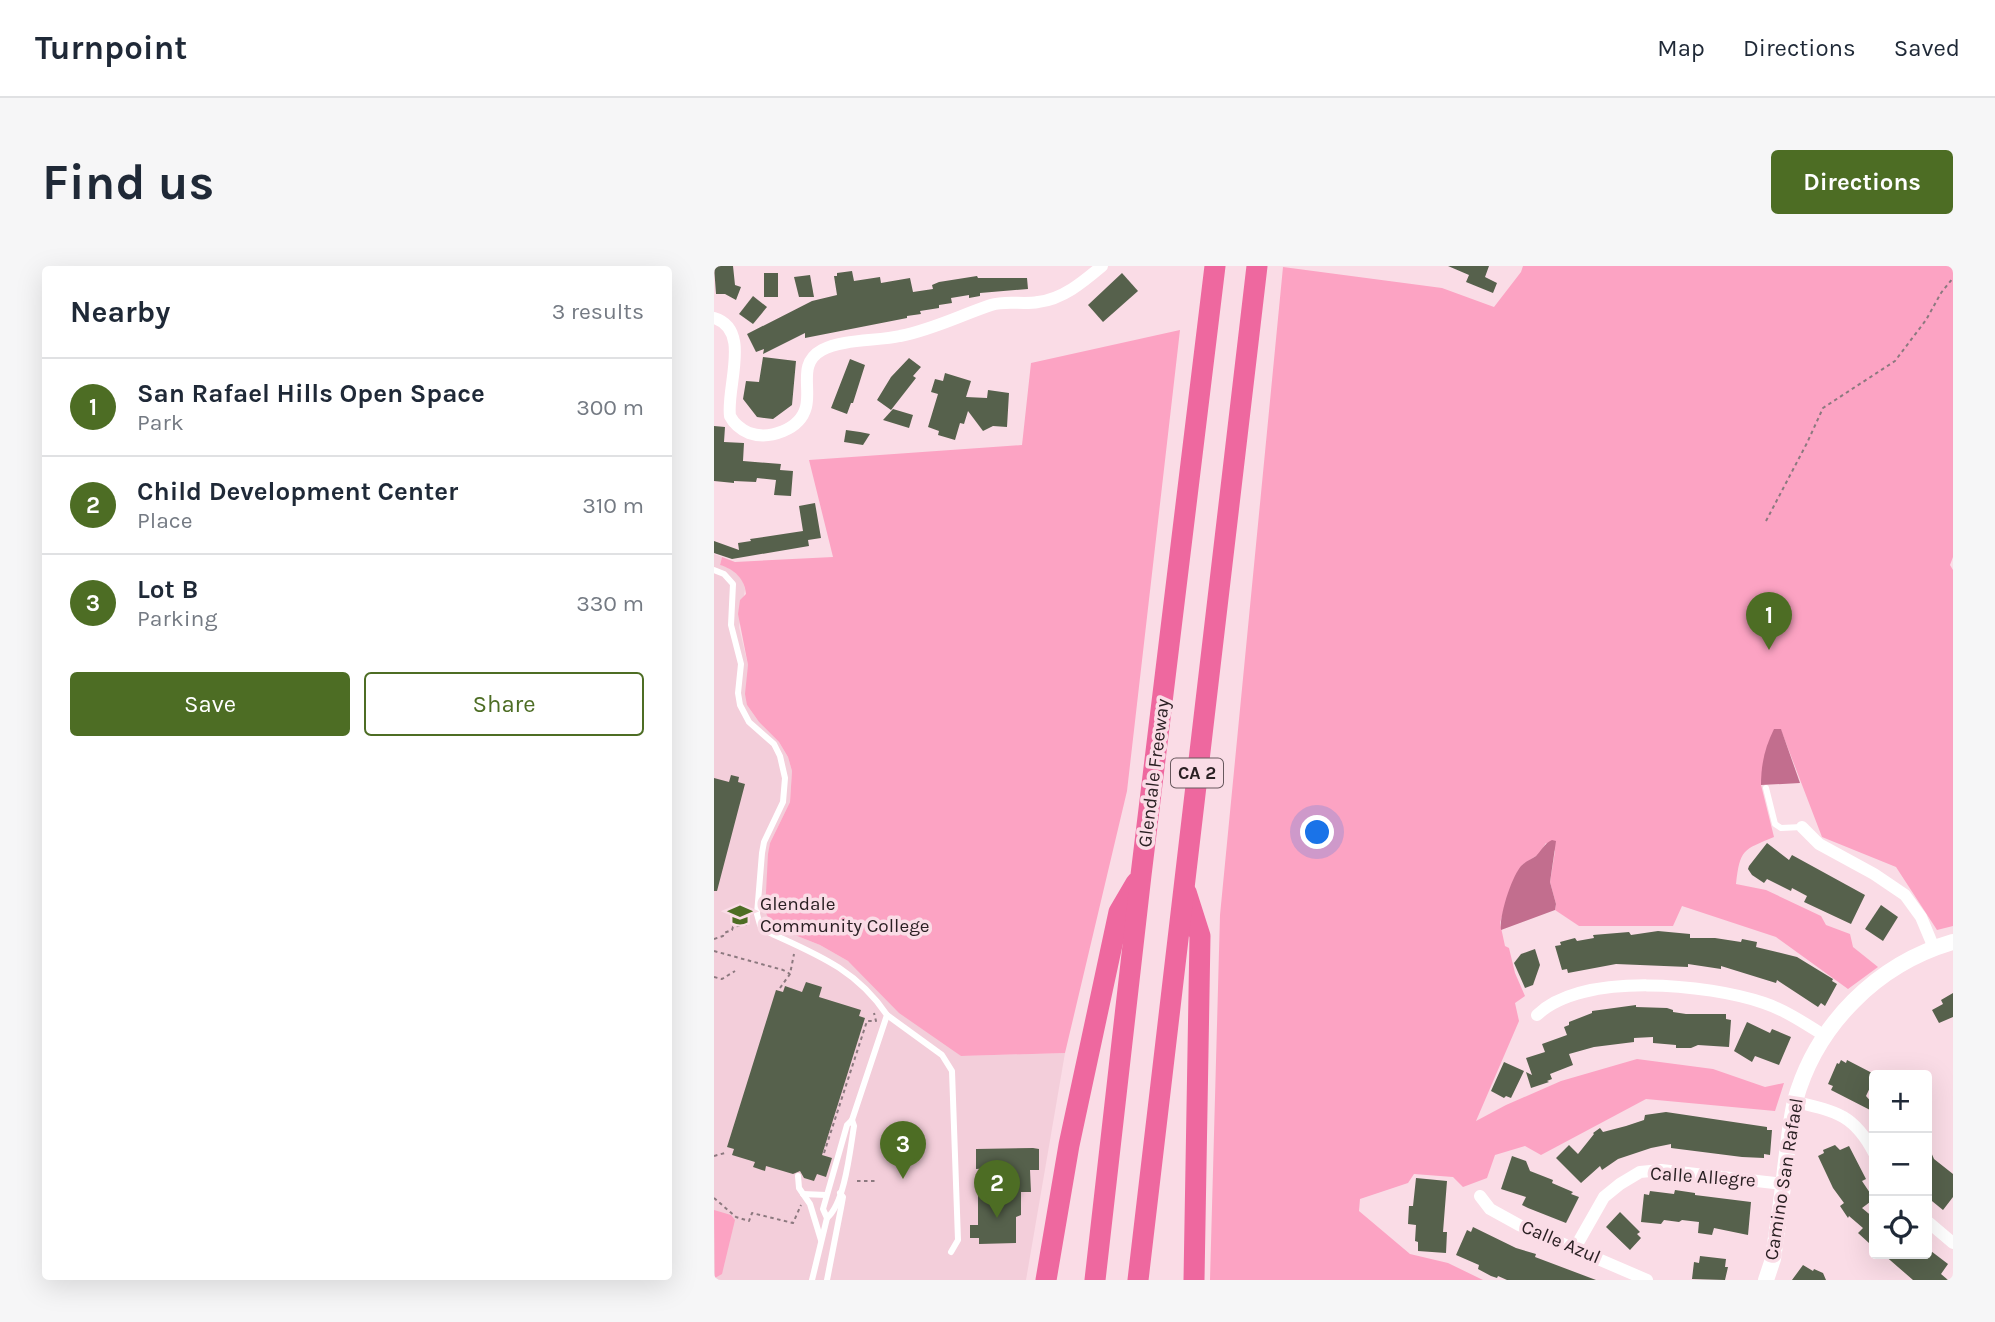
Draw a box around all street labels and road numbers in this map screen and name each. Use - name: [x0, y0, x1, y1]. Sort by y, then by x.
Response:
- street label: Glendale Freeway: [1134, 697, 1174, 849]
- road number: CA 2: [1171, 758, 1223, 788]
- street label: Camino San Rafael: [1760, 1096, 1808, 1262]
- street label: Calle Allegre: [1650, 1162, 1756, 1192]
- street label: Calle Azul: [1518, 1216, 1604, 1268]

